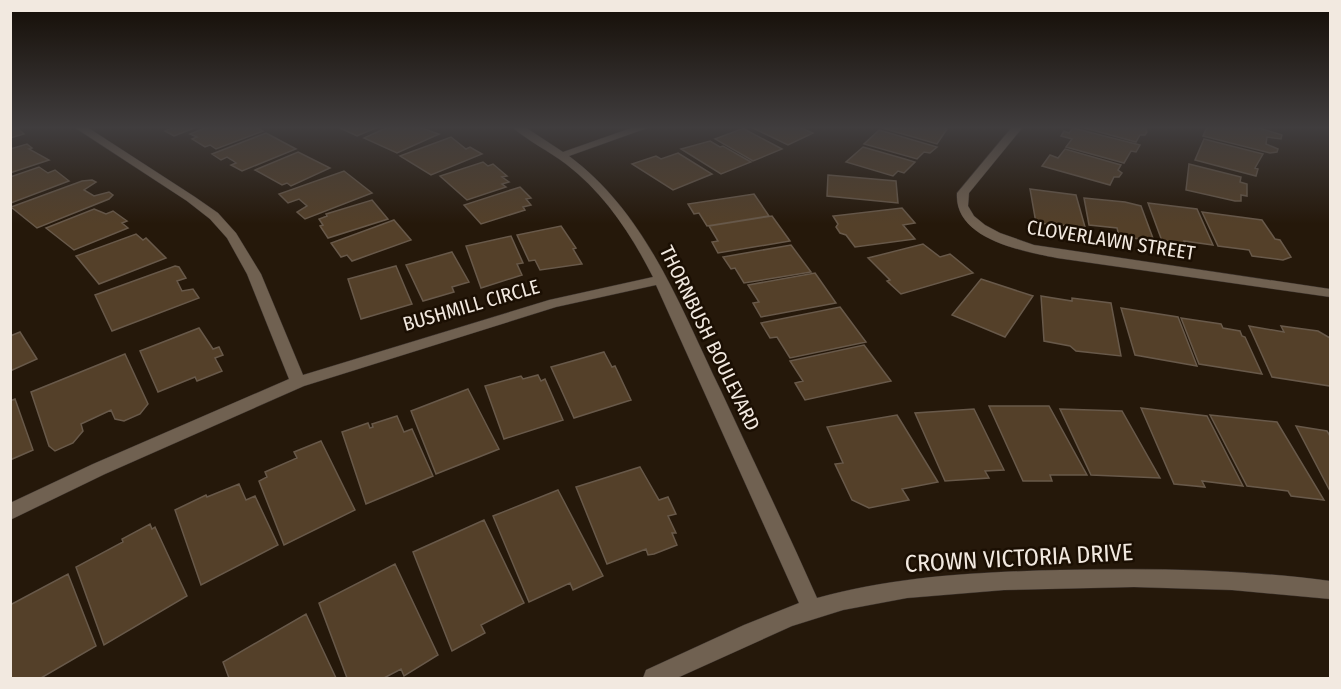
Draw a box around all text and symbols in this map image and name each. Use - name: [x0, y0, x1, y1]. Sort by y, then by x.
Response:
- street label: CLOVERLAWN STREET: [1025, 215, 1198, 265]
- street label: THORNBUSH BOULEVARD: [655, 242, 765, 434]
- street label: BUSHMILL CIRCLE: [400, 274, 542, 336]
- street label: CROWN VICTORIA DRIVE: [904, 538, 1134, 578]

